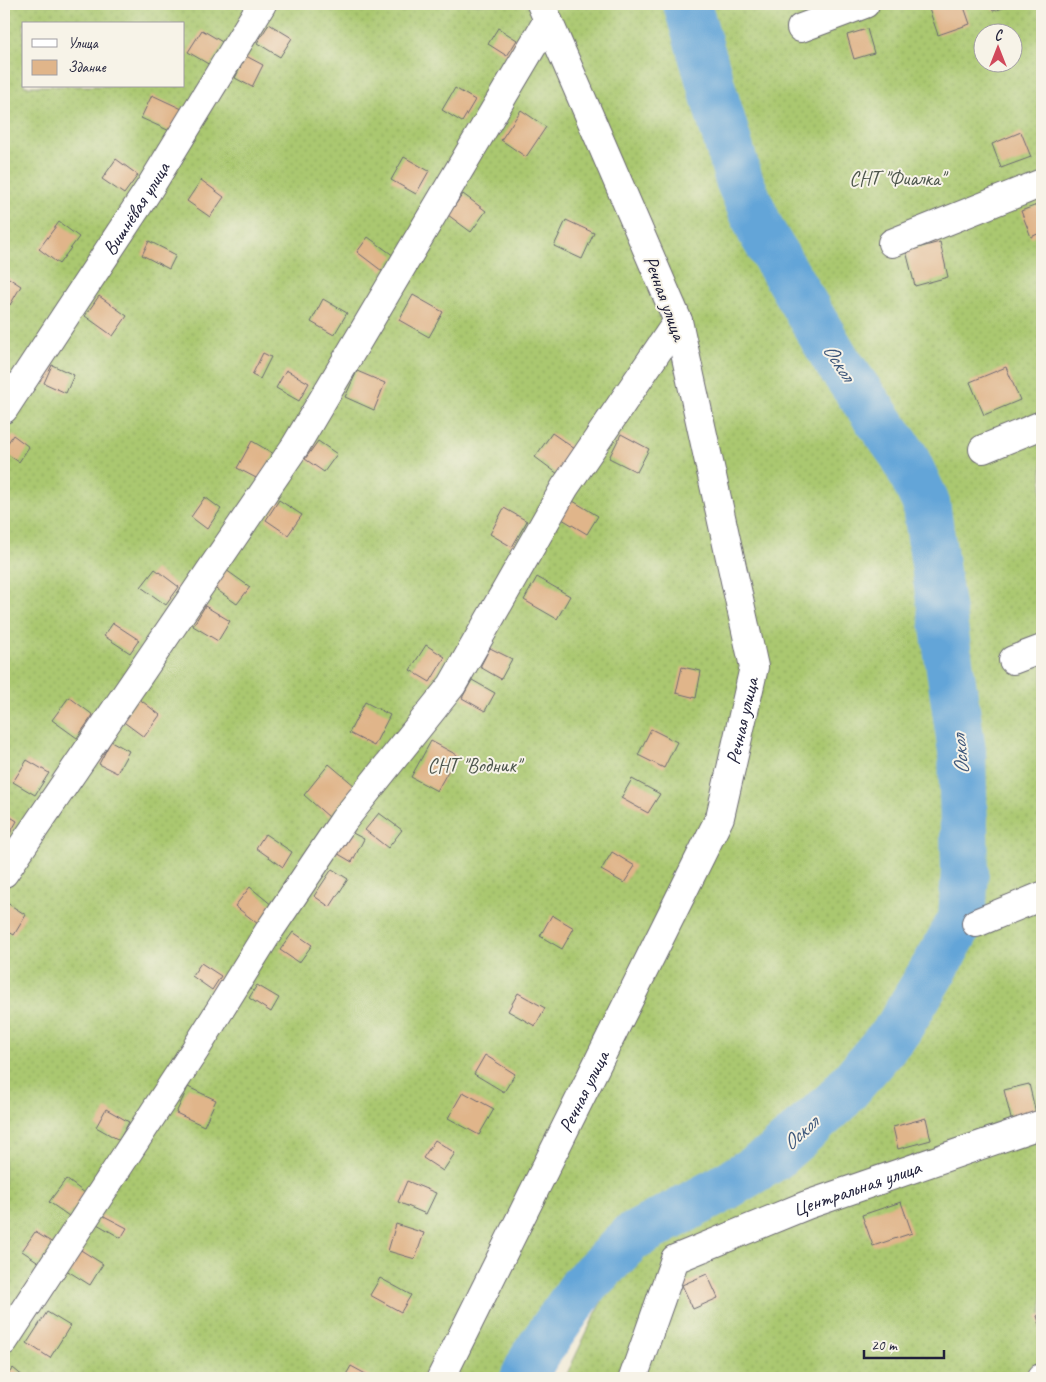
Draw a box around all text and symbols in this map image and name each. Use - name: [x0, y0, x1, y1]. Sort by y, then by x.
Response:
- legend: [22, 22, 185, 88]
- north arrow: [974, 22, 1024, 72]
- text: С: [995, 27, 1004, 44]
- text: Улица: [68, 34, 99, 53]
- text: Здание: [68, 58, 107, 77]
- street label: Вишнёвая улица: [96, 156, 176, 260]
- park label: СНТ "Фиалка": [849, 166, 949, 191]
- street label: Речная улица: [638, 252, 692, 345]
- water label: Оскол: [817, 338, 862, 388]
- street label: Речная улица: [720, 673, 764, 767]
- water label: Оскол: [945, 731, 975, 776]
- park label: СНТ "Водник": [428, 753, 525, 778]
- street label: Речная улица: [553, 1045, 615, 1137]
- water label: Оскол: [777, 1108, 826, 1156]
- street label: Центральная улица: [789, 1154, 925, 1222]
- scale bar: [864, 1327, 944, 1359]
- text: 20 m: [871, 1336, 898, 1355]

